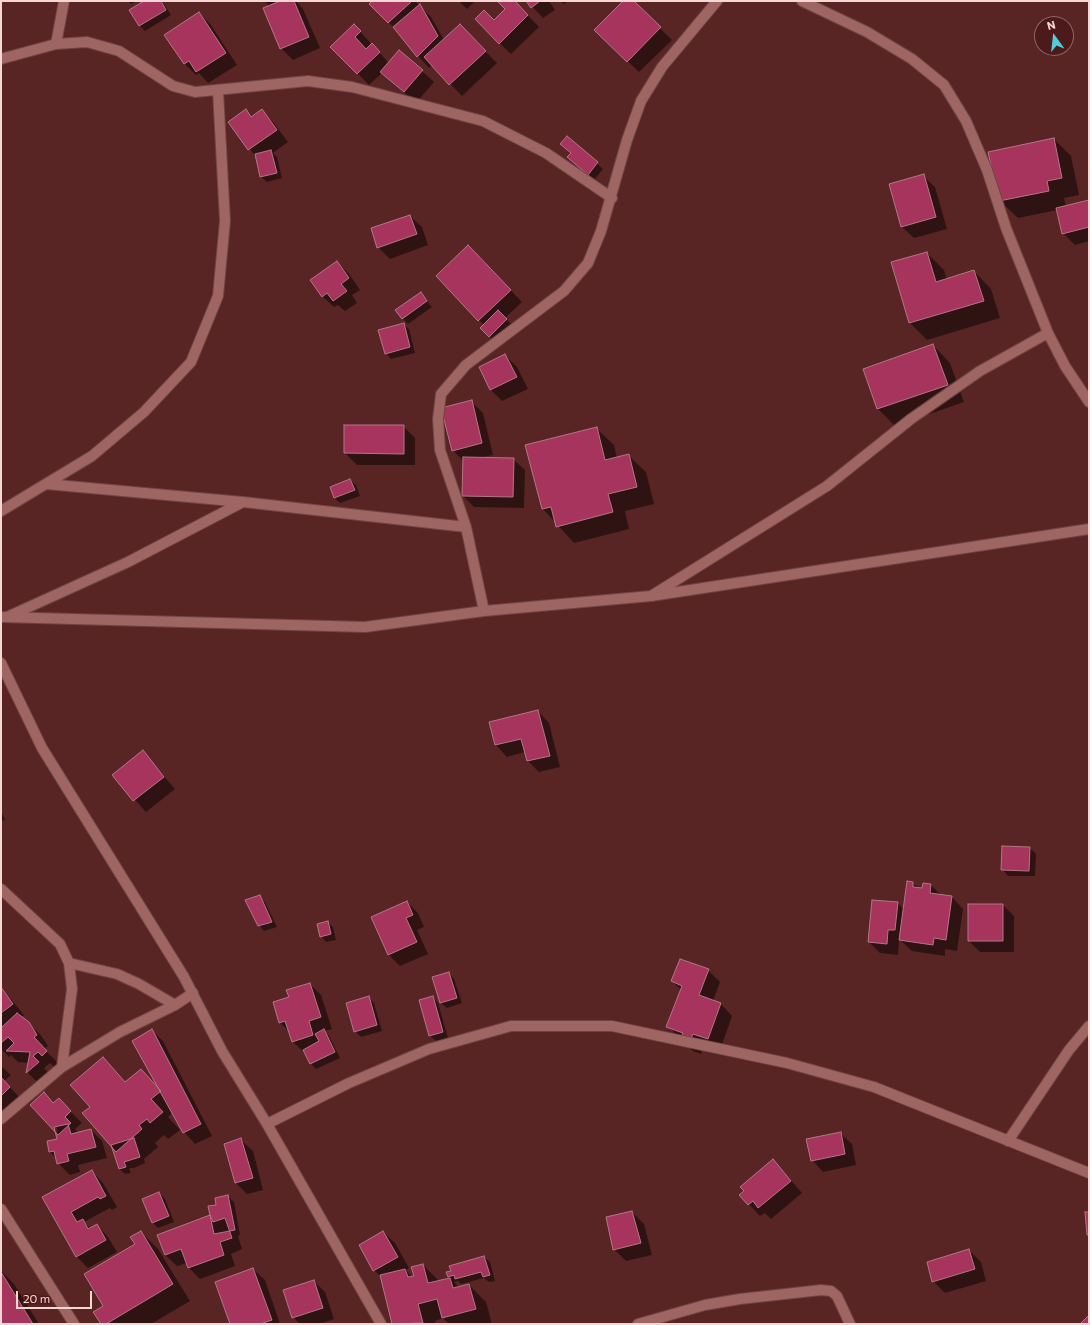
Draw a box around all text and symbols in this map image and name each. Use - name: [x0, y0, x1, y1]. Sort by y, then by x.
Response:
- north arrow: [1034, 16, 1074, 56]
- text: N: [1045, 18, 1057, 32]
- scale bar: [18, 1283, 94, 1309]
- text: 20 m: [23, 1291, 50, 1305]

